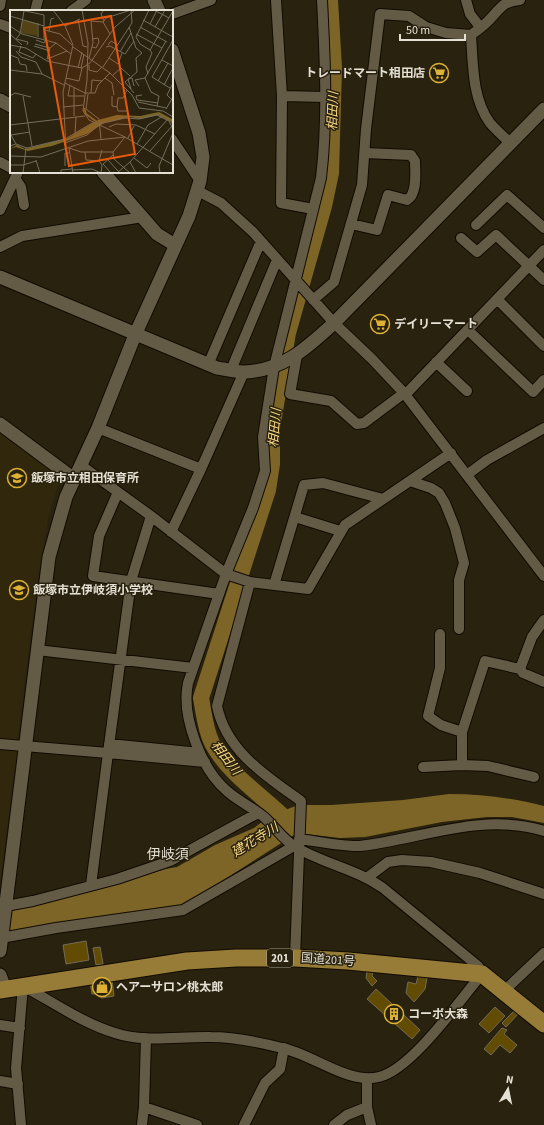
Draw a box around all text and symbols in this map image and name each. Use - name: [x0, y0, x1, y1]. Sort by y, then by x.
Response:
- inset map: [10, 10, 173, 173]
- scale bar: [400, 16, 465, 42]
- text: 50 m: [406, 22, 430, 39]
- supermarket icon: トレードマート相田店: [428, 62, 450, 84]
- place label: トレードマート相田店: [305, 65, 425, 82]
- water label: 相田川: [323, 89, 343, 131]
- supermarket icon: デイリーマート: [369, 313, 391, 335]
- place label: デイリーマート: [394, 316, 478, 333]
- water label: 相田川: [264, 406, 286, 448]
- school or university icon: 飯塚市立相田保育所: [6, 467, 28, 489]
- place label: 飯塚市立相田保育所: [31, 470, 139, 487]
- school or university icon: 飯塚市立伊岐須小学校: [8, 579, 30, 601]
- place label: 飯塚市立伊岐須小学校: [33, 582, 153, 599]
- water label: 相田川: [207, 737, 246, 780]
- water label: 建花寺川: [228, 818, 284, 861]
- district label: 伊岐須: [147, 845, 189, 865]
- road number: 201: [267, 949, 293, 967]
- street label: 国道201号: [301, 950, 355, 970]
- shop icon: ヘアーサロン桃太郎: [91, 976, 113, 998]
- place label: ヘアーサロン桃太郎: [116, 979, 223, 996]
- building icon: コーポ大森: [383, 1003, 405, 1025]
- place label: コーポ大森: [408, 1006, 468, 1023]
- north arrow: [488, 1069, 528, 1109]
- text: N: [505, 1072, 515, 1088]

